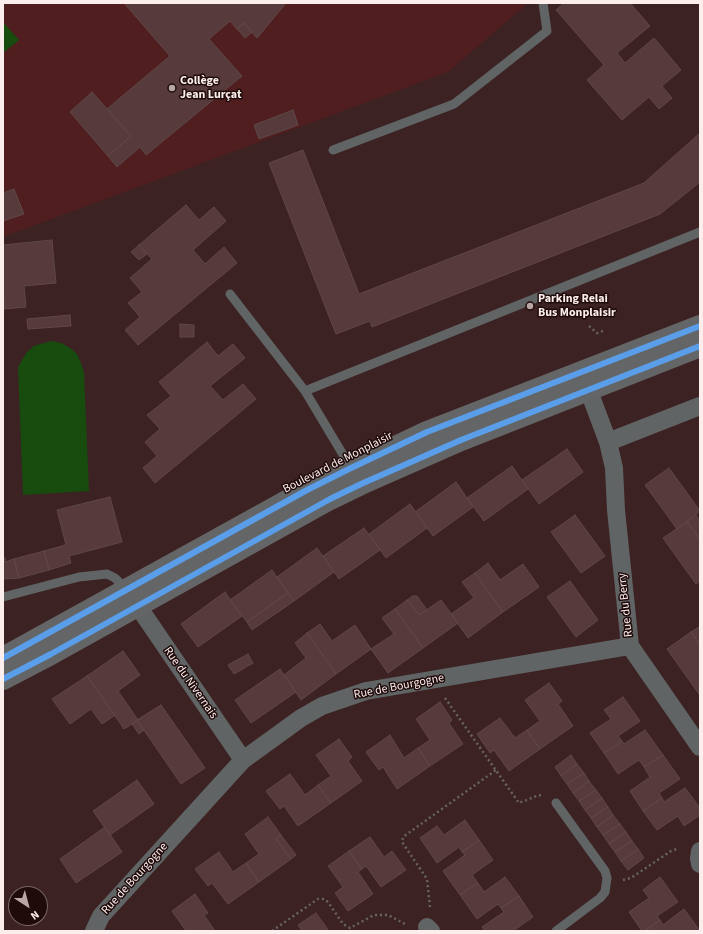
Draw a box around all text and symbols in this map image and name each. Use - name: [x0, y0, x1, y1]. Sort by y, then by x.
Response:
- place label: Collège Jean Lurçat: [180, 74, 242, 102]
- marker: Collège Jean Lurçat: [167, 83, 177, 93]
- place label: Parking Relai Bus Monplaisir: [538, 292, 616, 320]
- marker: Parking Relai Bus Monplaisir: [525, 301, 535, 311]
- street label: Boulevard de Monplaisir: [281, 429, 395, 497]
- street label: Rue du Berry: [615, 572, 637, 638]
- street label: Rue du Nivernais: [160, 644, 220, 722]
- street label: Rue de Bourgogne: [353, 671, 445, 703]
- street label: Rue de Bourgogne: [99, 840, 171, 918]
- north arrow: [8, 886, 48, 926]
- text: N: [27, 907, 42, 924]

